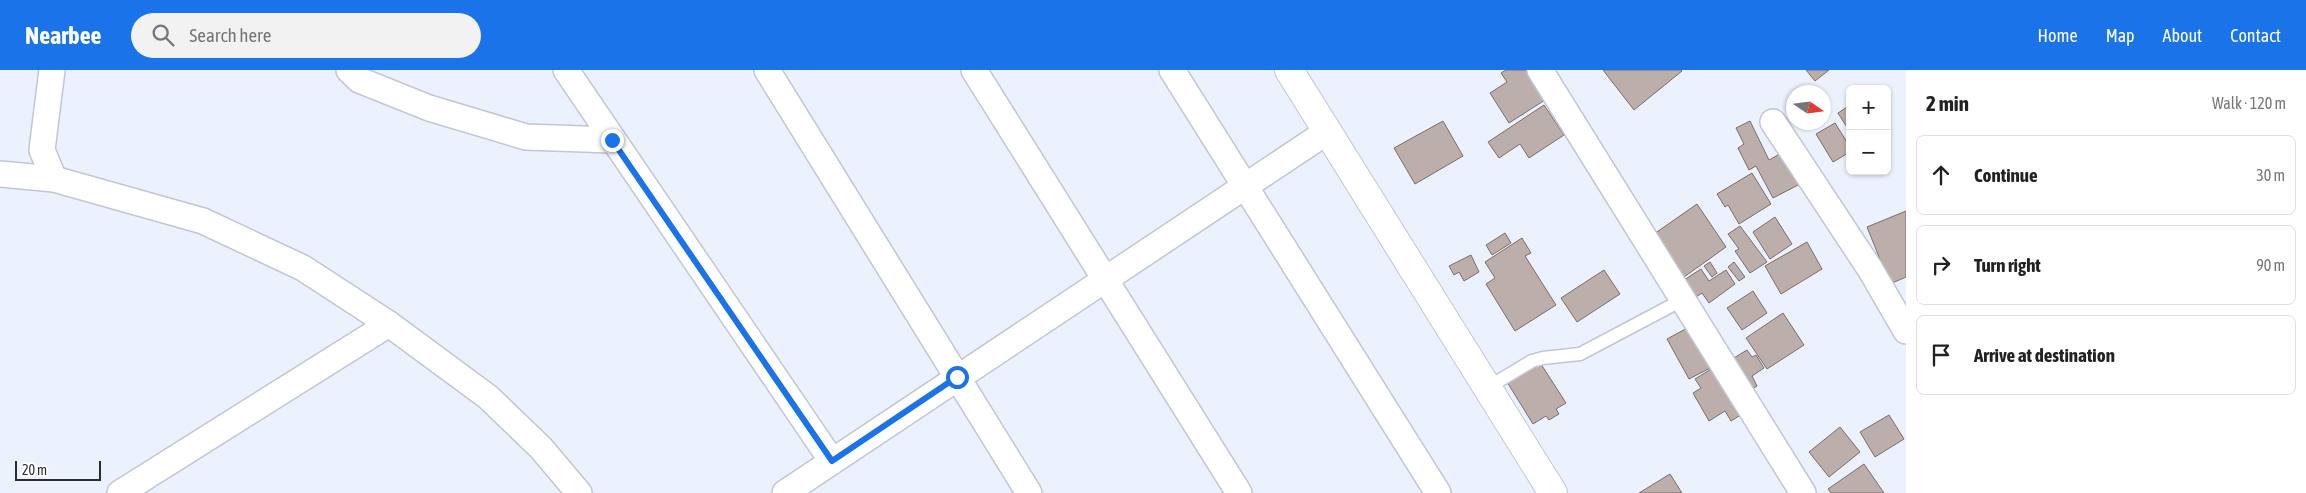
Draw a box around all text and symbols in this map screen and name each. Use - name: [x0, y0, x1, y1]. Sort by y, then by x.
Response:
- search box: [131, 13, 481, 58]
- icon: search: [149, 21, 177, 49]
- text: Nearbee: [25, 22, 101, 49]
- text: Search here: [189, 24, 271, 46]
- text: Home: [2038, 25, 2078, 46]
- text: Map: [2106, 25, 2135, 46]
- text: About: [2163, 25, 2202, 46]
- text: Contact: [2230, 25, 2281, 46]
- north arrow: [1786, 85, 1831, 130]
- map controls: [1846, 85, 1891, 175]
- button: +: [1846, 85, 1891, 130]
- text: 2 min: [1926, 91, 1969, 115]
- text: Walk · 120 m: [2212, 94, 2286, 112]
- route end: [601, 129, 624, 152]
- button: −: [1846, 130, 1891, 175]
- icon: ahead: [1927, 161, 1955, 189]
- text: Continue: [1974, 164, 2038, 186]
- text: 30 m: [2256, 166, 2285, 184]
- icon: right: [1927, 251, 1955, 279]
- text: Turn right: [1974, 254, 2041, 276]
- text: 90 m: [2256, 256, 2285, 274]
- icon: arrive: [1927, 341, 1955, 369]
- text: Arrive at destination: [1974, 344, 2115, 366]
- route start: [946, 366, 969, 389]
- scale bar: [15, 458, 101, 481]
- text: 20 m: [22, 462, 47, 478]

